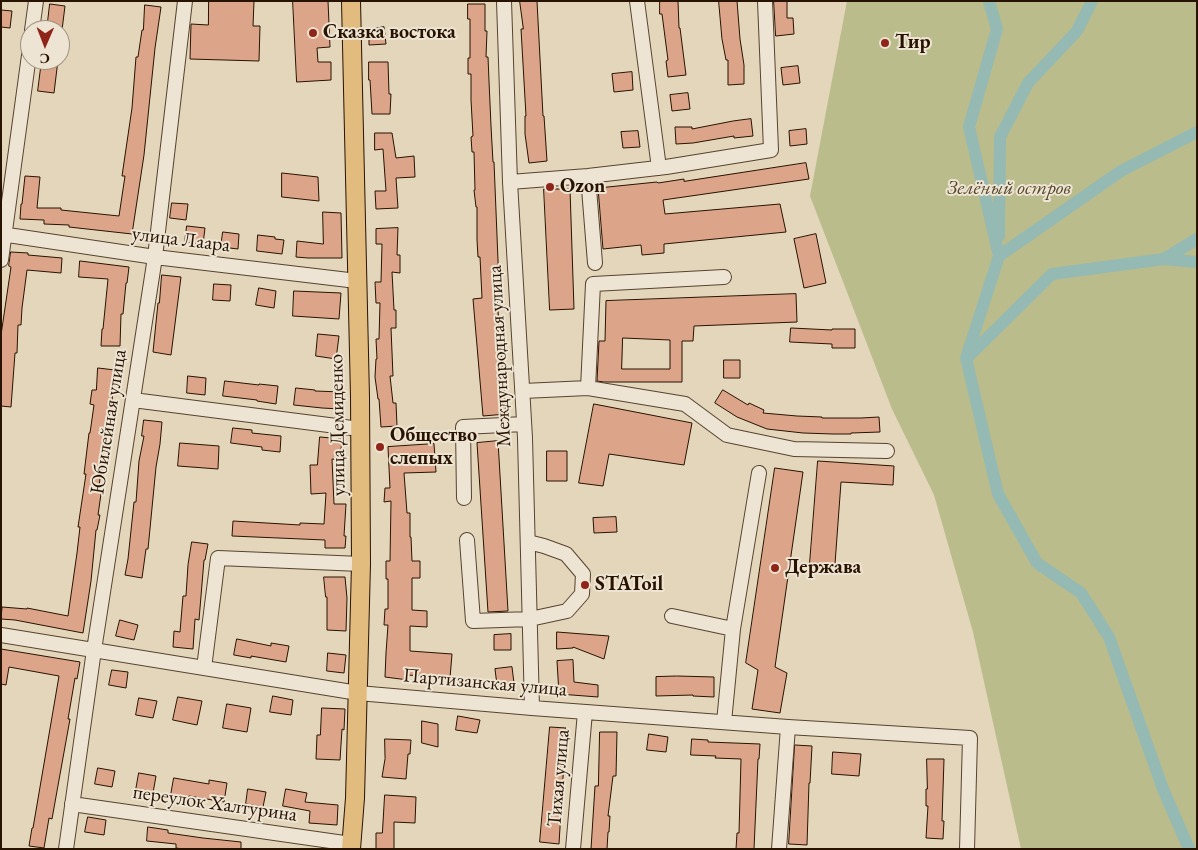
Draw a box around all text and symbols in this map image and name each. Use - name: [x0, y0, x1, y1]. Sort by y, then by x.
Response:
- north arrow: [20, 20, 70, 70]
- place label: Сказка востока: [323, 21, 456, 45]
- marker: Сказка востока: [307, 27, 319, 39]
- place label: Тир: [895, 31, 930, 55]
- marker: Тир: [879, 37, 891, 49]
- text: С: [40, 50, 50, 68]
- place label: Ozon: [560, 175, 605, 199]
- park label: Зелёный остров: [947, 177, 1071, 201]
- marker: Ozon: [544, 181, 556, 193]
- street label: улица Лаара: [130, 222, 232, 258]
- street label: Международная улица: [483, 264, 517, 448]
- street label: Юбилейная улица: [86, 348, 132, 496]
- street label: улица Демиденко: [325, 354, 351, 496]
- place label: Общество слепых: [390, 424, 477, 471]
- marker: Общество слепых: [374, 441, 386, 453]
- place label: Держава: [785, 556, 861, 580]
- marker: Держава: [769, 562, 781, 574]
- place label: STAToil: [595, 573, 663, 597]
- marker: STAToil: [579, 579, 591, 591]
- street label: Партизанская улица: [402, 664, 568, 702]
- street label: Тихая улица: [543, 728, 575, 828]
- street label: переулок Халтурина: [131, 781, 299, 827]

